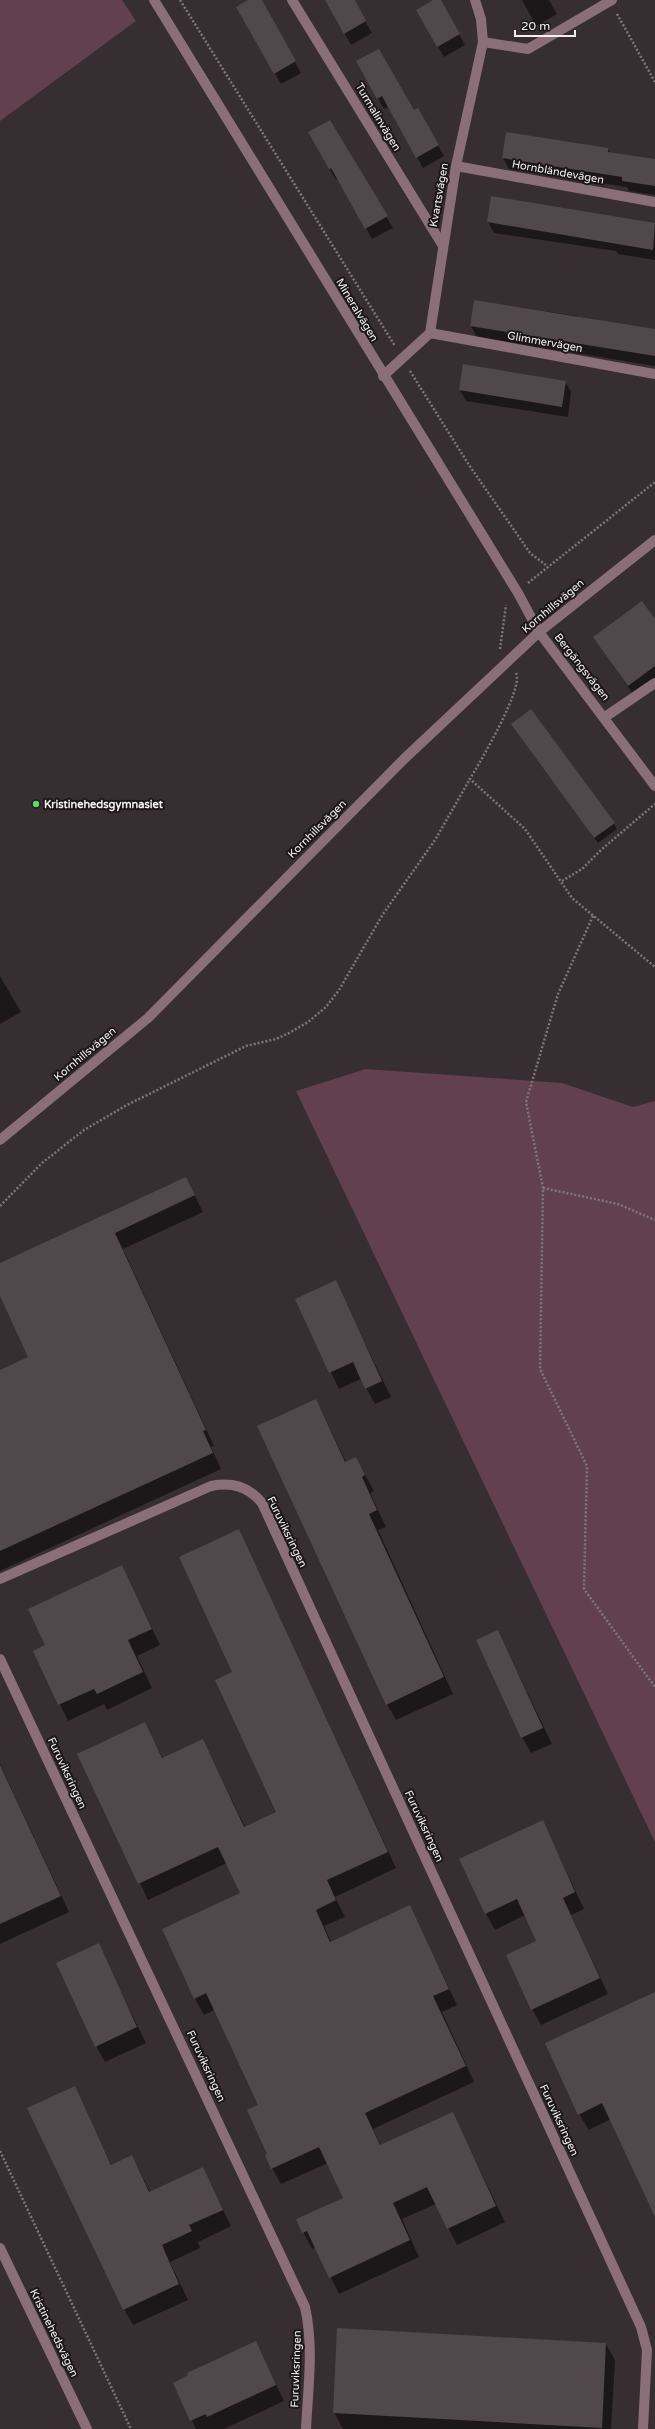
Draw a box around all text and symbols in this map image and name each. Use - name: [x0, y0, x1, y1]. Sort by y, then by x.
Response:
- scale bar: [515, 12, 575, 38]
- text: 20 m: [521, 19, 550, 33]
- street label: Turmalinvägen: [353, 81, 403, 153]
- street label: Hornbländevägen: [511, 158, 605, 186]
- street label: Kvartsvägen: [427, 162, 451, 228]
- street label: Mineralvägen: [333, 276, 381, 344]
- street label: Glimmervägen: [506, 329, 584, 355]
- street label: Kornhillsvägen: [519, 576, 587, 636]
- street label: Bergängsvägen: [552, 631, 612, 703]
- street label: Kornhillsvägen: [285, 797, 349, 861]
- place label: Kristinehedsgymnasiet: [44, 798, 164, 812]
- marker: Kristinehedsgymnasiet: [31, 799, 41, 809]
- street label: Kornhillsvägen: [51, 1024, 119, 1084]
- street label: Furuviksringen: [264, 1494, 310, 1570]
- street label: Furuviksringen: [45, 1735, 89, 1811]
- street label: Furuviksringen: [402, 1788, 446, 1864]
- street label: Furuviksringen: [184, 2028, 228, 2104]
- street label: Furuviksringen: [537, 2082, 581, 2158]
- street label: Kristinehedsvägen: [27, 2287, 81, 2379]
- street label: Furuviksringen: [288, 2330, 304, 2408]

